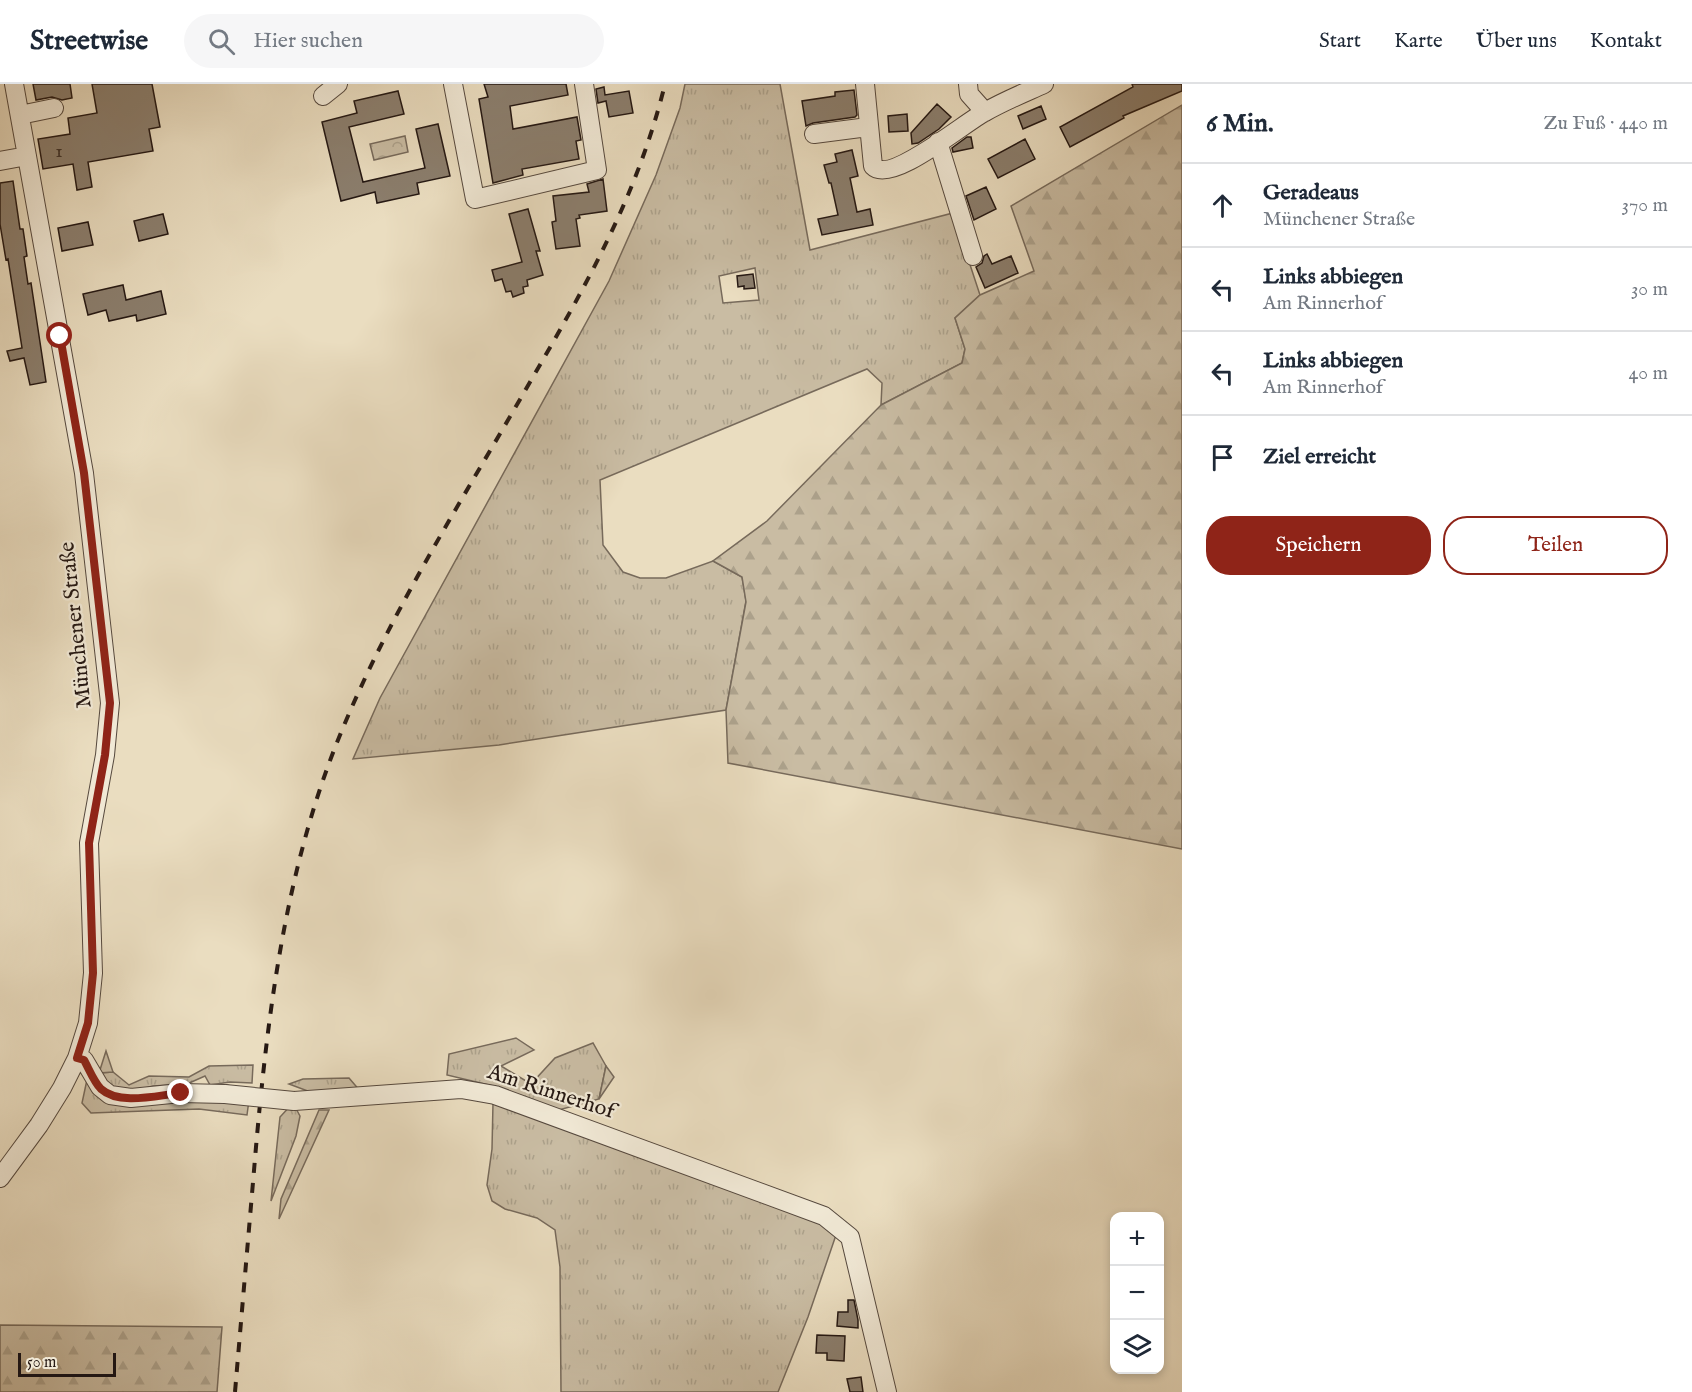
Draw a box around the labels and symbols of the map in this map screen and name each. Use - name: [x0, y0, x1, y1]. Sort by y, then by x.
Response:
- house number: 1: [55, 139, 63, 164]
- route start: [46, 322, 72, 348]
- street label: Münchener Straße: [53, 540, 99, 710]
- street label: Am Rinnerhof: [483, 1058, 622, 1127]
- route end: [167, 1079, 193, 1105]
- scale bar: [18, 1350, 116, 1378]

